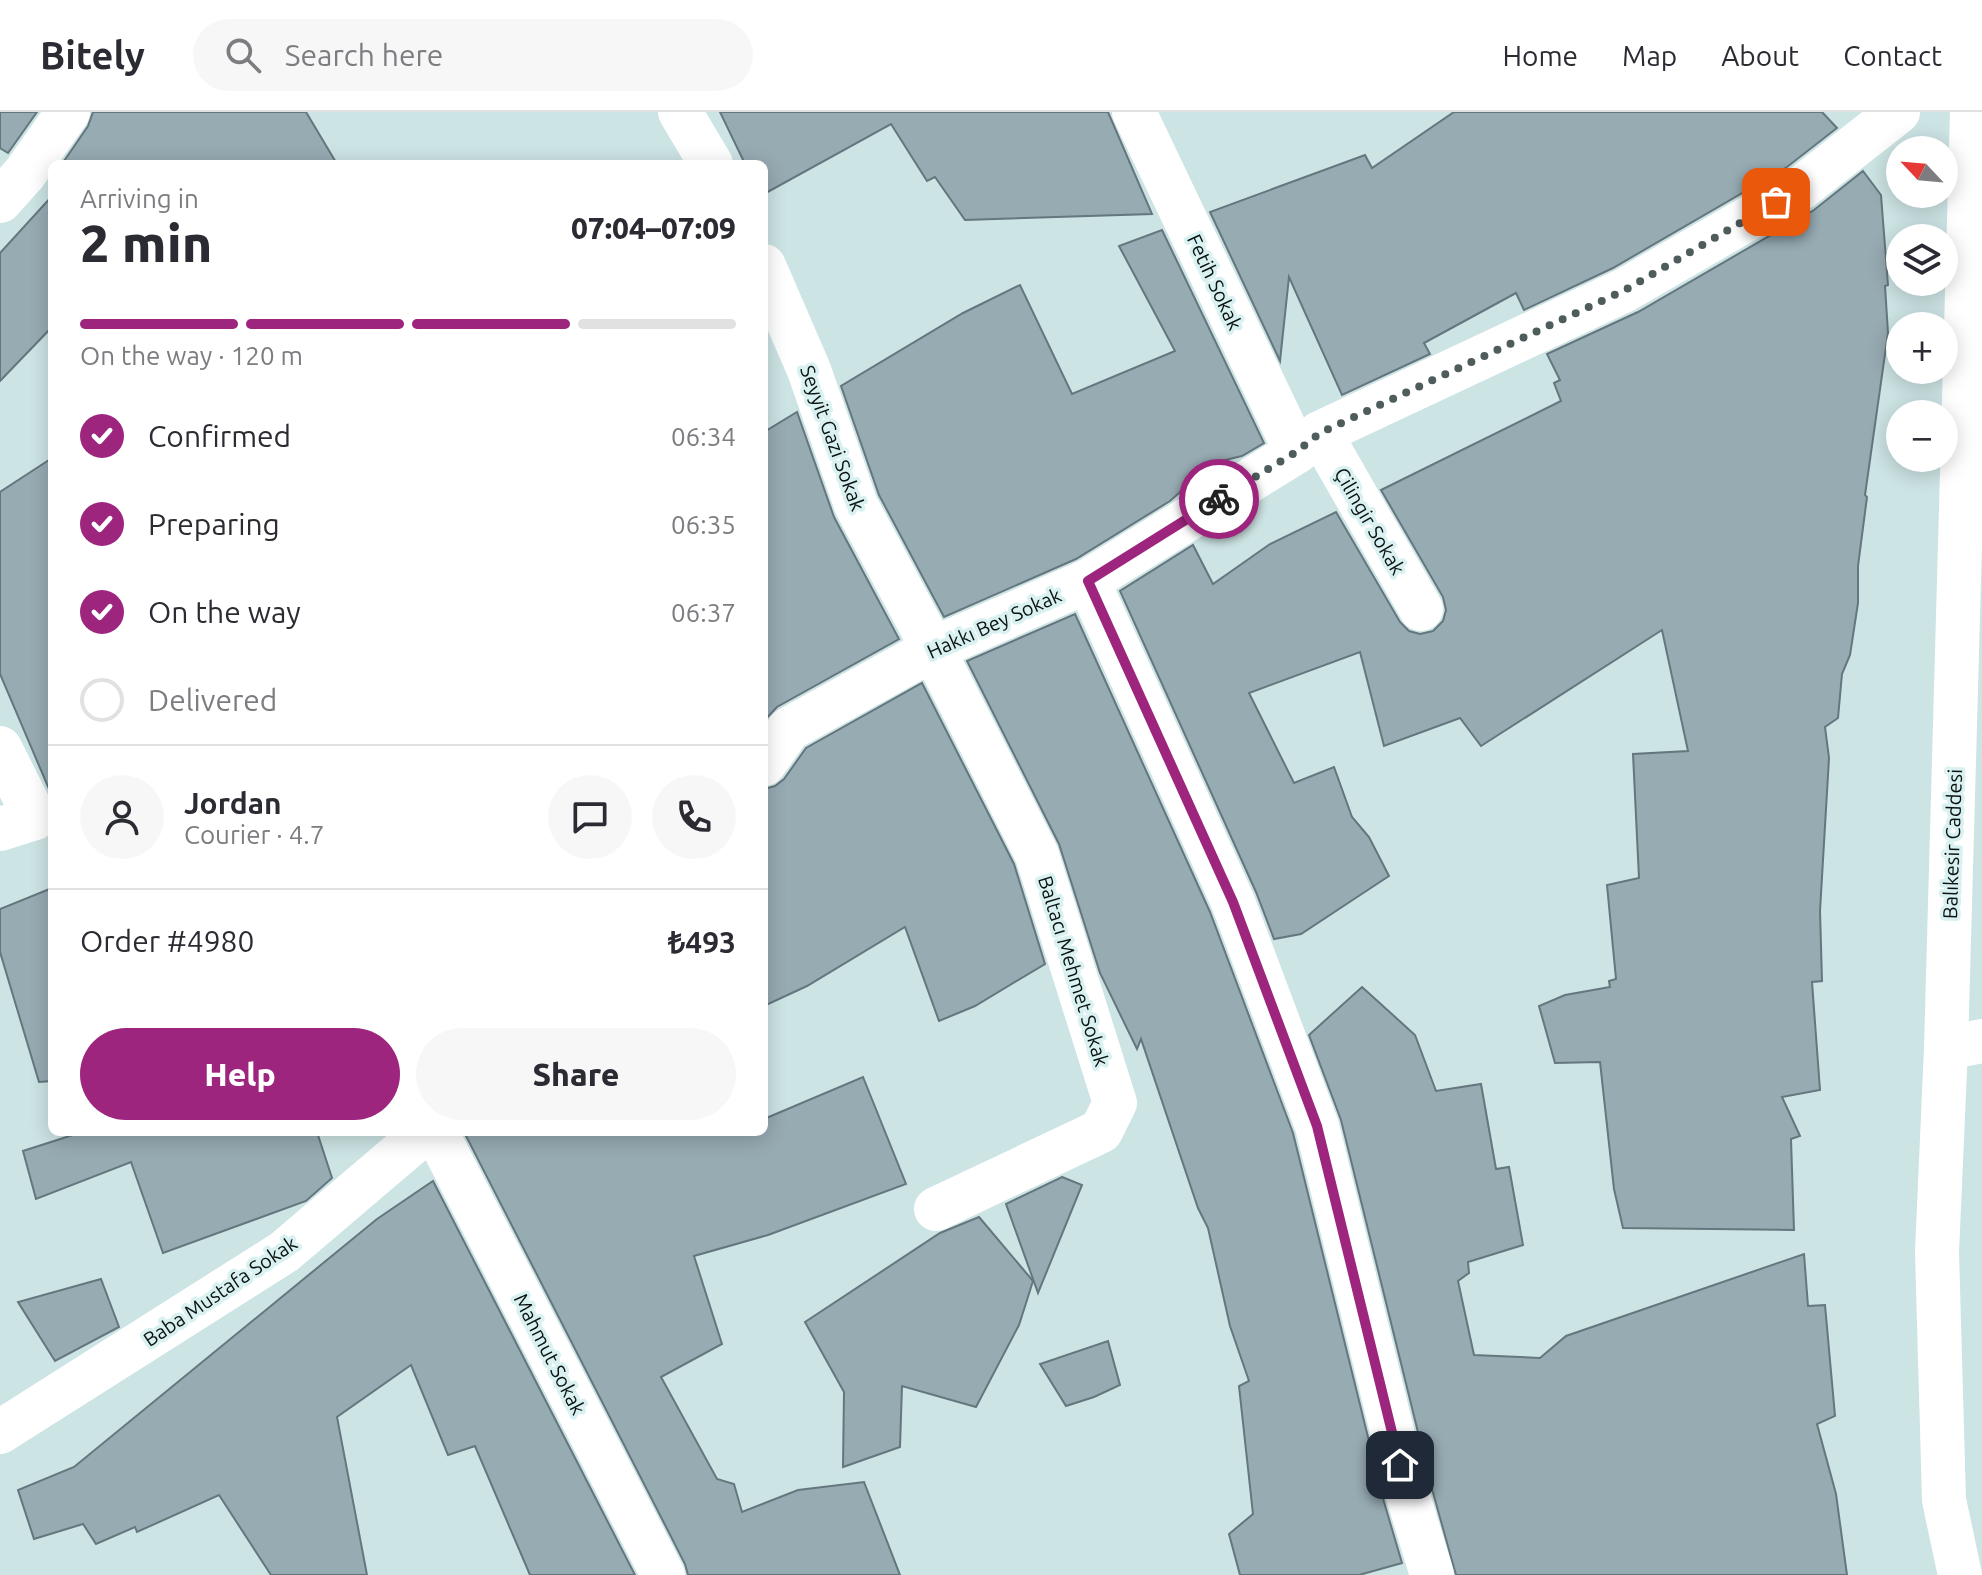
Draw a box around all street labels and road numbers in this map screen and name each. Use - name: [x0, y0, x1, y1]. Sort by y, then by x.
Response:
- street label: Fetih Sokak: [1183, 231, 1247, 333]
- street label: Seyyit Gazi Sokak: [796, 362, 870, 514]
- street label: Çilingir Sokak: [1330, 463, 1410, 579]
- street label: Hakkı Bey Sokak: [923, 583, 1065, 663]
- street label: Balıkesir Caddesi: [1938, 769, 1966, 919]
- street label: Baltacı Mehmet Sokak: [1034, 873, 1114, 1069]
- street label: Baba Mustafa Sokak: [139, 1231, 301, 1351]
- street label: Mahmut Sokak: [510, 1290, 590, 1418]

